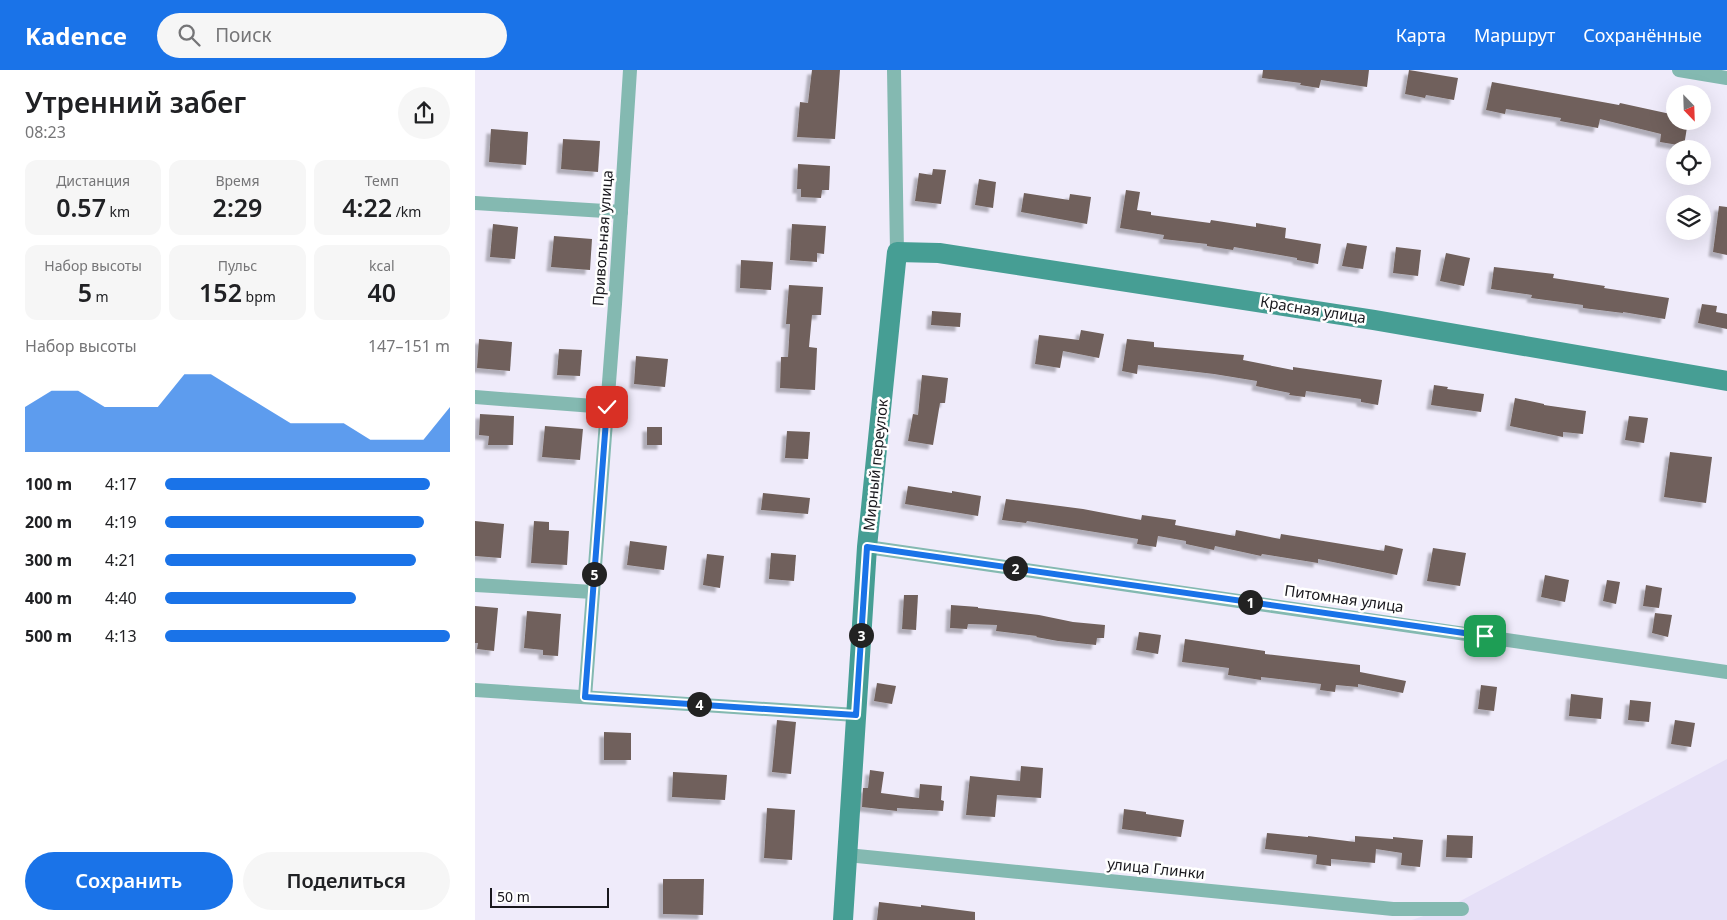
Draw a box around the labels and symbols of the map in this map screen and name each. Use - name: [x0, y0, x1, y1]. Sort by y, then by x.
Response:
- north arrow: [1666, 85, 1711, 130]
- street label: Привольная улица: [587, 169, 617, 307]
- street label: Красная улица: [1259, 291, 1368, 327]
- pin: [586, 386, 628, 428]
- street label: Мирный переулок: [858, 398, 892, 532]
- pin: 2: [1003, 556, 1027, 580]
- pin: 5: [581, 562, 607, 586]
- street label: Питомная улица: [1283, 580, 1405, 616]
- pin: 1: [1237, 590, 1263, 614]
- pin: [1464, 615, 1506, 657]
- pin: 3: [849, 622, 873, 648]
- pin: 4: [687, 692, 711, 716]
- street label: улица Глинки: [1106, 853, 1206, 883]
- scale bar: [490, 885, 609, 908]

